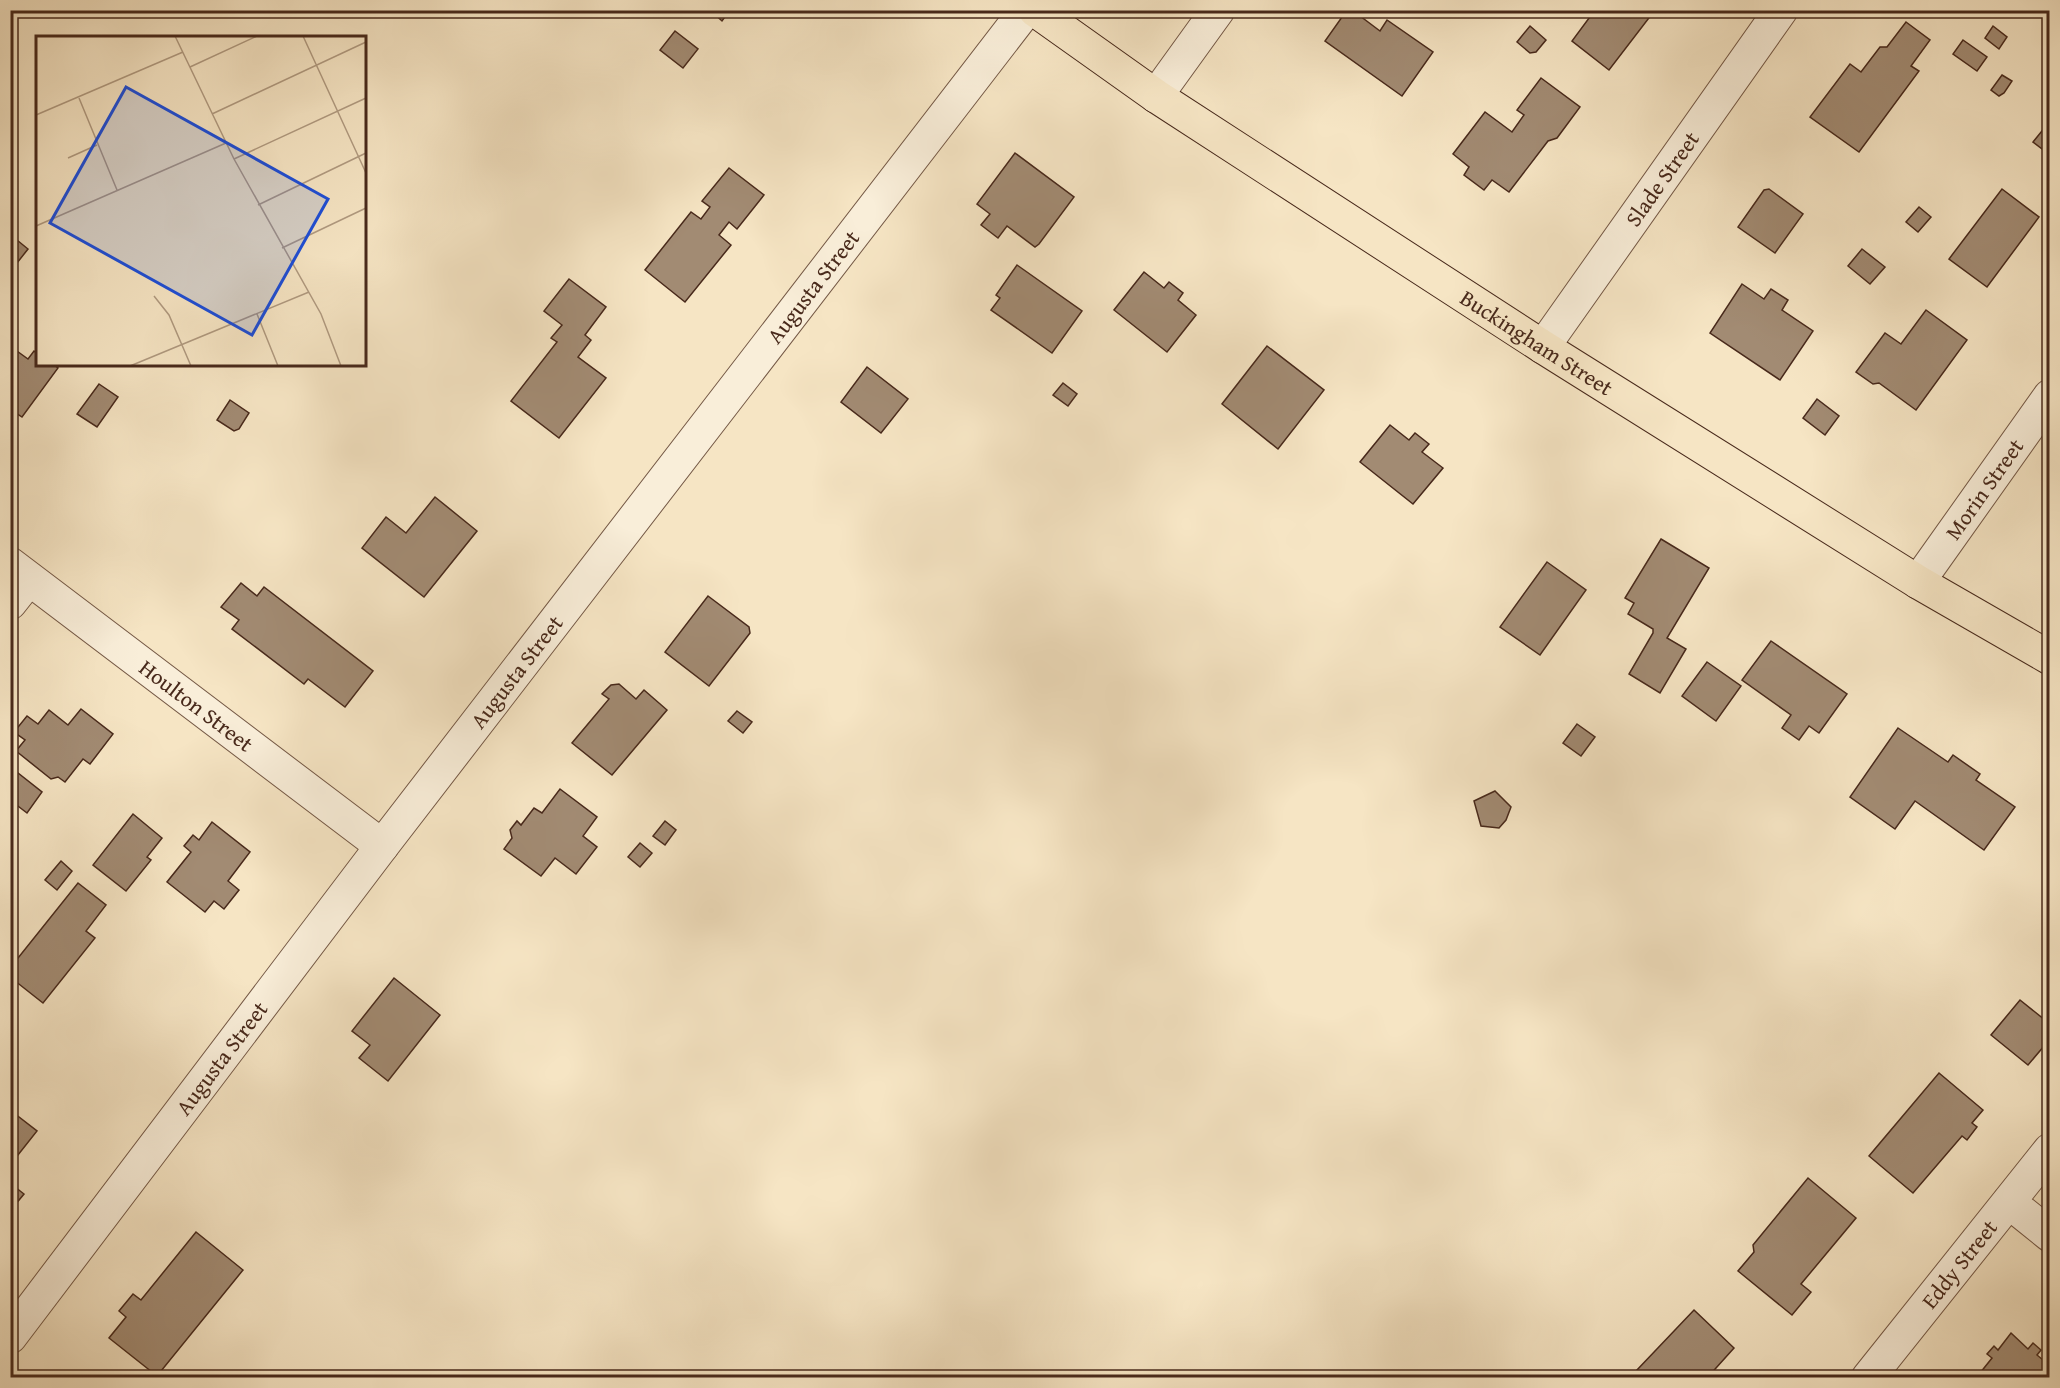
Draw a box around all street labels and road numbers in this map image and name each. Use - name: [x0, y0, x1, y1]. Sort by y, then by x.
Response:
- street label: Slade Street: [1617, 124, 1707, 233]
- street label: Augusta Street: [759, 223, 867, 350]
- street label: Buckingham Street: [1454, 282, 1620, 403]
- street label: Morin Street: [1937, 432, 2031, 546]
- street label: Augusta Street: [462, 608, 570, 735]
- street label: Houlton Street: [133, 652, 260, 759]
- street label: Augusta Street: [168, 994, 275, 1122]
- street label: Eddy Street: [1913, 1212, 2005, 1315]

